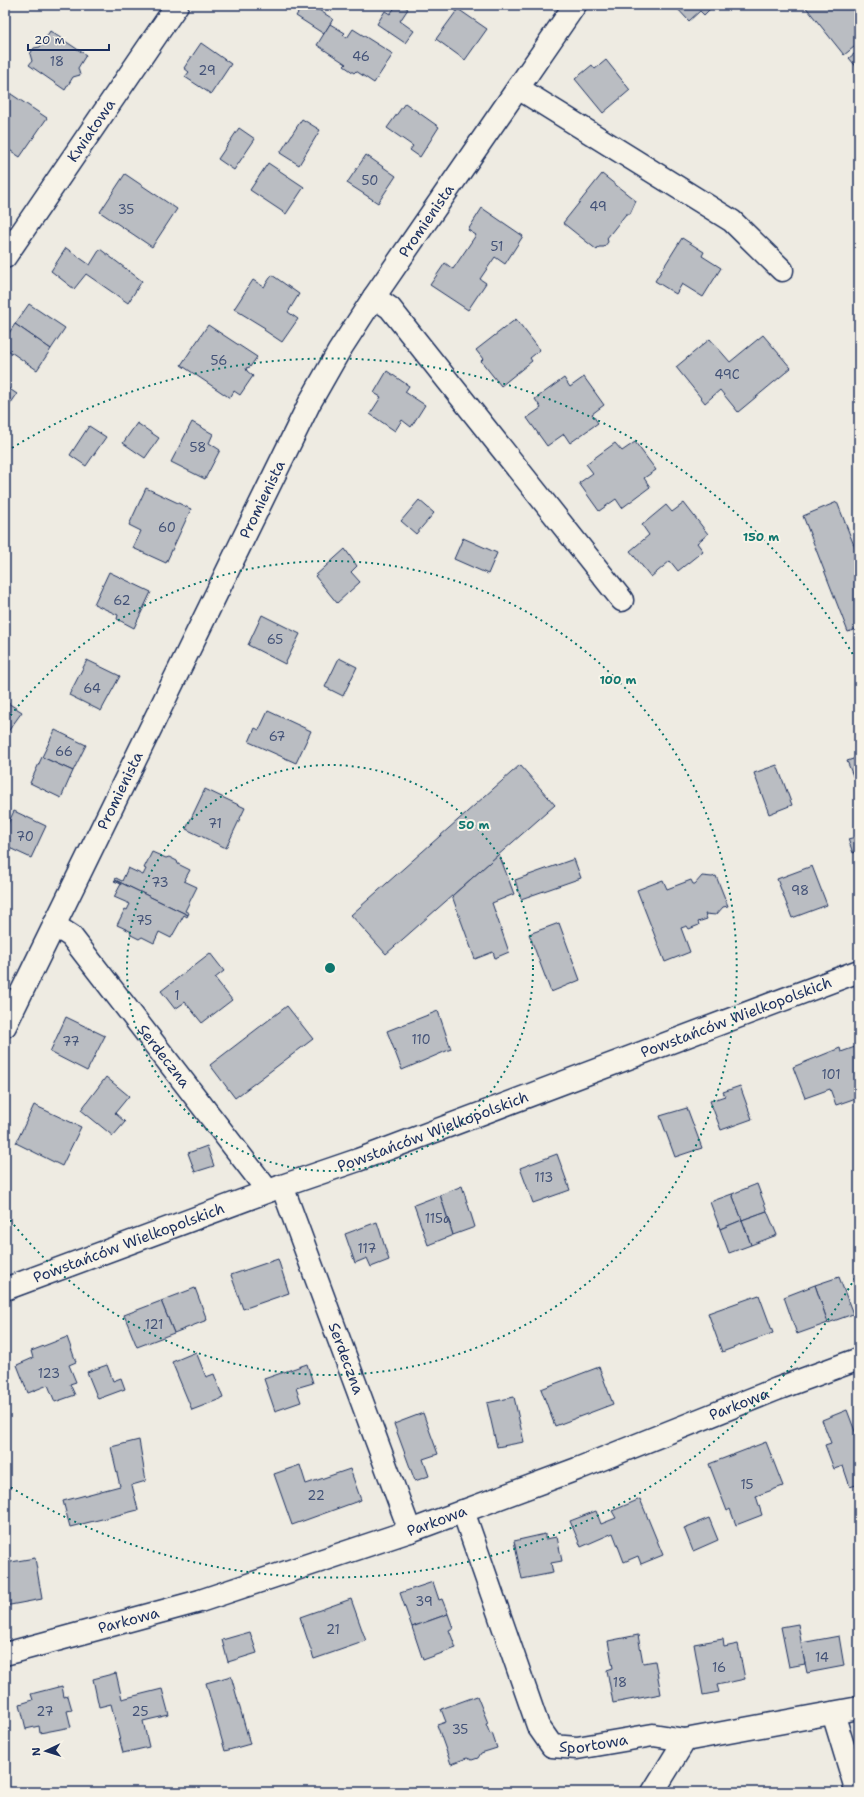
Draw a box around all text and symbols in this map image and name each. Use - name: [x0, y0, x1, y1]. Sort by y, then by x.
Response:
- scale bar: [28, 26, 109, 52]
- text: 20 m: [34, 32, 65, 48]
- house number: 46: [352, 48, 370, 65]
- house number: 18: [50, 53, 64, 70]
- house number: 29: [198, 62, 216, 79]
- street label: Kwiatowa: [63, 95, 120, 166]
- house number: 50: [362, 172, 378, 189]
- street label: Promienista: [394, 180, 459, 261]
- house number: 49: [589, 198, 607, 215]
- house number: 35: [118, 201, 134, 218]
- house number: 51: [491, 238, 503, 255]
- house number: 56: [211, 352, 227, 369]
- house number: 49C: [714, 366, 740, 383]
- house number: 58: [190, 439, 206, 456]
- street label: Promienista: [235, 456, 290, 542]
- house number: 60: [158, 519, 176, 536]
- text: 150 m: [743, 529, 779, 545]
- house number: 62: [113, 592, 131, 609]
- house number: 65: [267, 631, 283, 648]
- text: 100 m: [600, 672, 637, 688]
- house number: 64: [83, 680, 101, 697]
- house number: 67: [269, 728, 285, 745]
- house number: 66: [55, 743, 73, 760]
- street label: Promienista: [92, 748, 148, 833]
- house number: 71: [208, 815, 222, 832]
- text: 50 m: [459, 817, 490, 833]
- house number: 70: [16, 828, 34, 845]
- house number: 73: [151, 874, 169, 891]
- house number: 98: [791, 882, 809, 899]
- house number: 75: [136, 912, 152, 929]
- centre of rings: [323, 961, 337, 975]
- street label: Powstańców Wielkopolskich: [638, 972, 834, 1062]
- house number: 1: [174, 987, 180, 1004]
- street label: Serdeczna: [133, 1020, 195, 1092]
- house number: 110: [411, 1031, 431, 1048]
- house number: 77: [62, 1033, 80, 1050]
- house number: 101: [821, 1066, 841, 1083]
- street label: Powstańców Wielkopolskich: [335, 1087, 531, 1176]
- house number: 113: [535, 1169, 553, 1186]
- street label: Powstańców Wielkopolskich: [30, 1198, 227, 1288]
- house number: 115a: [425, 1210, 451, 1227]
- house number: 117: [358, 1240, 376, 1257]
- house number: 121: [145, 1316, 163, 1333]
- street label: Serdeczna: [324, 1320, 369, 1398]
- house number: 123: [38, 1365, 60, 1382]
- street label: Parkowa: [706, 1383, 772, 1425]
- house number: 15: [740, 1476, 754, 1493]
- house number: 22: [307, 1487, 325, 1504]
- street label: Parkowa: [404, 1501, 470, 1541]
- house number: 39: [415, 1593, 433, 1610]
- street label: Parkowa: [96, 1602, 162, 1638]
- house number: 21: [326, 1621, 340, 1638]
- house number: 14: [815, 1649, 829, 1666]
- house number: 16: [712, 1659, 726, 1676]
- house number: 18: [613, 1674, 627, 1691]
- house number: 27: [36, 1703, 54, 1720]
- house number: 25: [132, 1703, 148, 1720]
- house number: 35: [452, 1721, 468, 1738]
- street label: Sportowa: [558, 1729, 630, 1758]
- north arrow: [26, 1731, 66, 1771]
- text: N: [29, 1747, 44, 1757]

